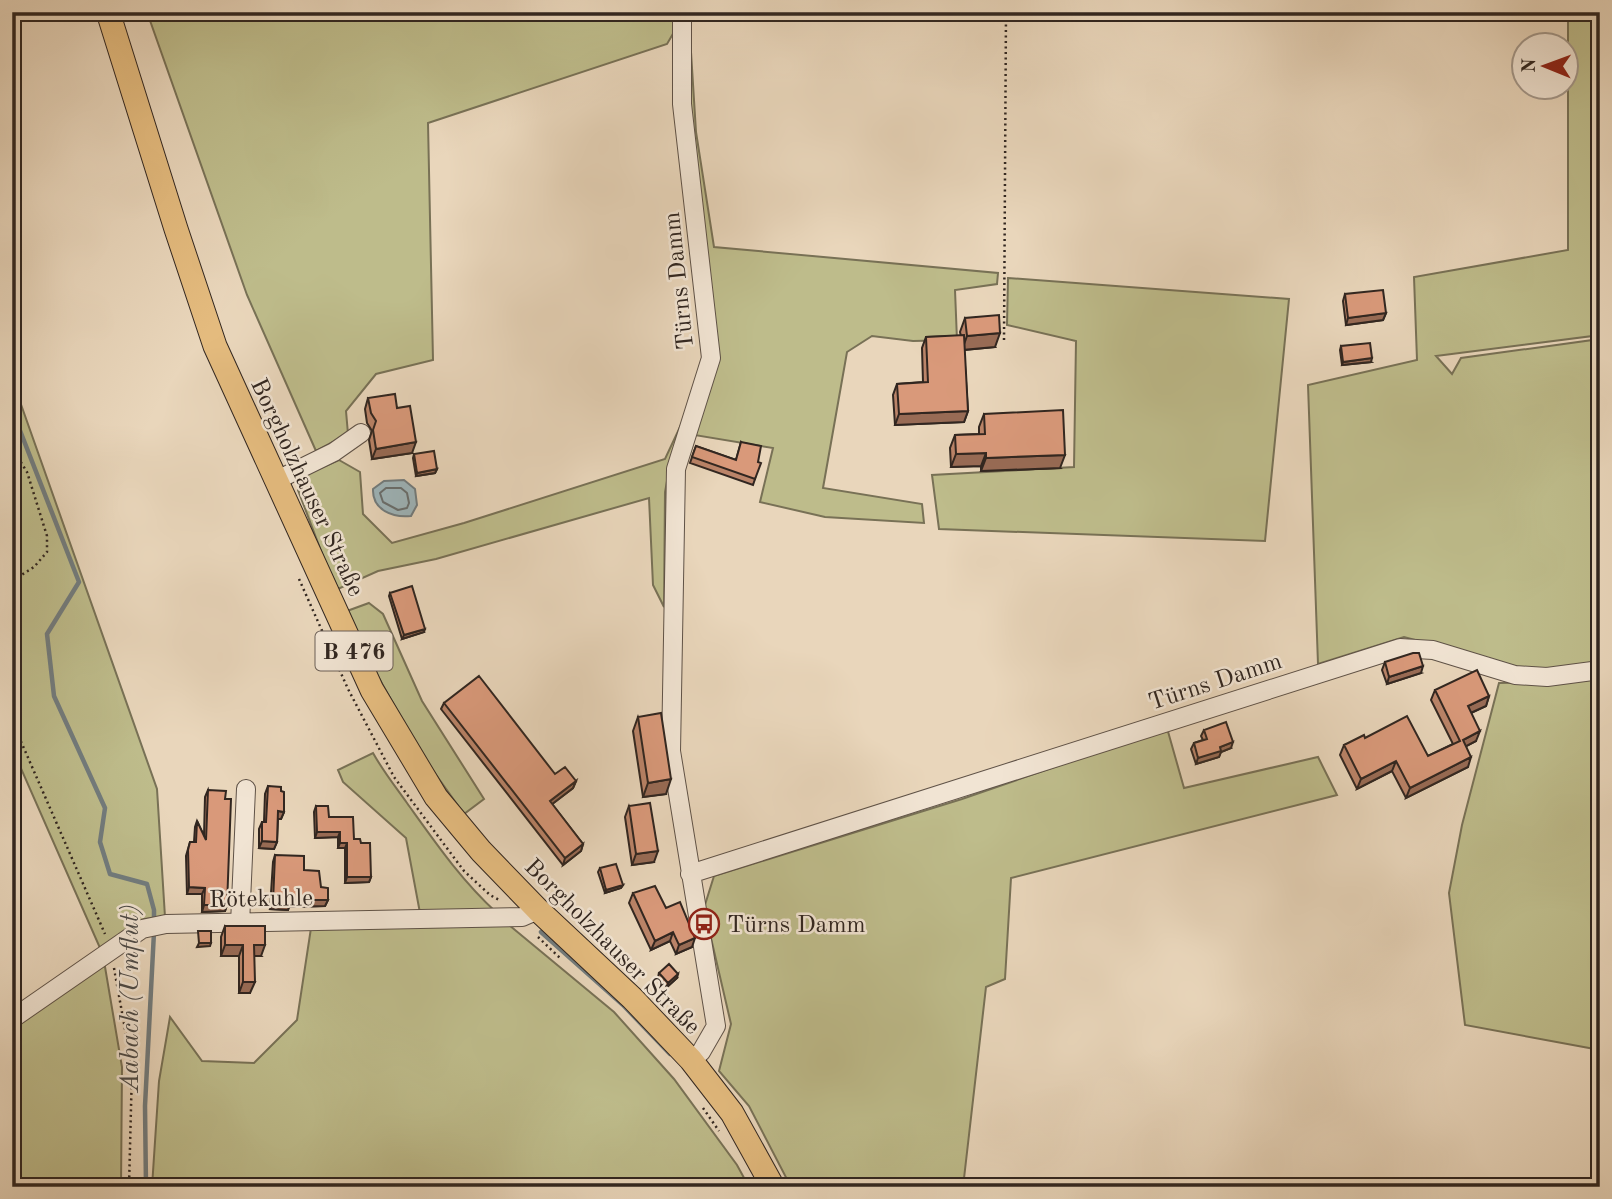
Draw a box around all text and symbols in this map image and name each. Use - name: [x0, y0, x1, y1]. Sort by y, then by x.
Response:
- north arrow: [1510, 32, 1580, 102]
- text: N: [1521, 58, 1540, 73]
- street label: Türns Damm: [661, 211, 699, 351]
- street label: Borgholzhauser Straße: [245, 375, 367, 601]
- road number: B 476: [316, 632, 392, 670]
- street label: Türns Damm: [1146, 650, 1285, 716]
- street label: Borgholzhauser Straße: [519, 855, 704, 1040]
- street label: Rötekuhle: [209, 887, 313, 913]
- water label: Aabach (Umflut): [118, 904, 144, 1094]
- bus stop icon: Türns Damm: [687, 907, 721, 941]
- place label: Türns Damm: [727, 914, 866, 938]

